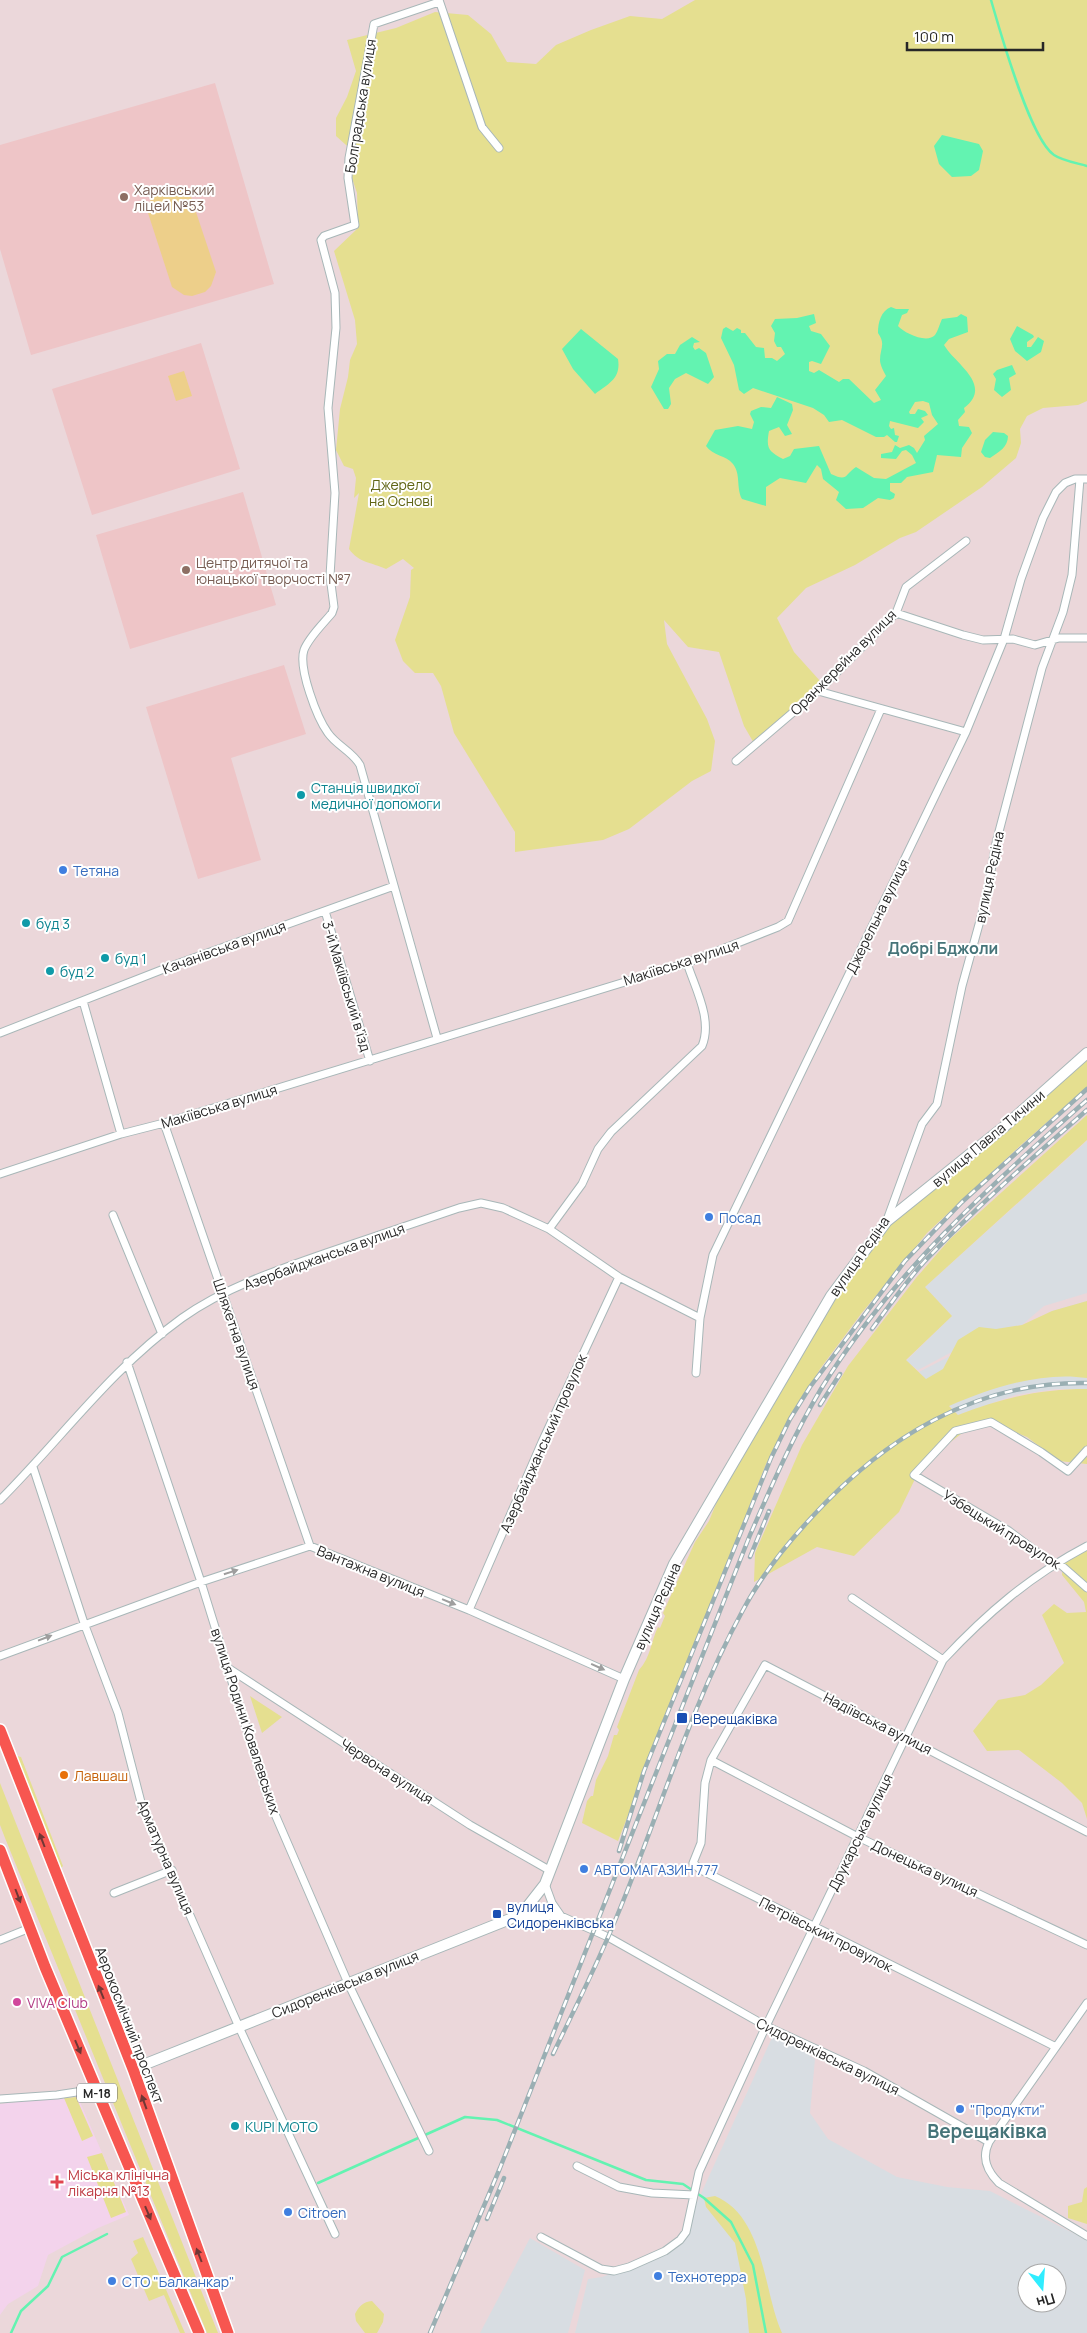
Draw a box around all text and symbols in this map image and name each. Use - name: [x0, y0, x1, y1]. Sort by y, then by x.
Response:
- scale bar: [907, 20, 1043, 52]
- text: 100 m: [914, 26, 954, 47]
- street label: Болградська вулиця: [340, 38, 380, 174]
- place label: Харківський ліцей №53: [134, 180, 214, 215]
- marker: Харківський ліцей №53: [118, 191, 130, 203]
- park label: Джерело на Основі: [369, 475, 433, 510]
- place label: Центр дитячої та юнацької творчості №7: [196, 553, 351, 588]
- marker: Центр дитячої та юнацької творчості №7: [180, 564, 192, 576]
- street label: Оранжерейна вулиця: [786, 605, 900, 719]
- place label: Станція швидкої медичної допомоги: [311, 778, 441, 813]
- marker: Станція швидкої медичної допомоги: [295, 789, 307, 801]
- street label: вулиця Рєдіна: [970, 829, 1008, 925]
- street label: Джерельна вулиця: [841, 855, 913, 977]
- place label: Тетяна: [73, 861, 119, 880]
- marker: Тетяна: [57, 864, 69, 876]
- place label: буд 3: [36, 914, 70, 933]
- street label: Качанівська вулиця: [160, 916, 288, 978]
- marker: буд 3: [20, 917, 32, 929]
- street label: 3-й Макіївський в’їзд: [318, 918, 376, 1054]
- street label: Макіївська вулиця: [621, 934, 741, 990]
- district label: Добрі Бджоли: [888, 937, 998, 959]
- place label: буд 1: [115, 949, 147, 968]
- marker: буд 1: [99, 952, 111, 964]
- place label: буд 2: [60, 962, 94, 981]
- marker: буд 2: [44, 965, 56, 977]
- street label: Макіївська вулиця: [159, 1079, 279, 1133]
- street label: вулиця Павла Тичини: [928, 1085, 1048, 1191]
- place label: Посад: [719, 1208, 761, 1227]
- marker: Посад: [703, 1211, 715, 1223]
- street label: вулиця Рєдіна: [824, 1212, 894, 1300]
- street label: Азербайджанська вулиця: [241, 1218, 407, 1294]
- street label: Шляхетна вулиця: [209, 1276, 265, 1392]
- street label: Азербайджанський провулок: [495, 1350, 591, 1535]
- street label: Узбецький провулок: [939, 1485, 1066, 1574]
- street label: Вантажна вулиця: [314, 1541, 428, 1601]
- street label: вулиця Рєдіна: [629, 1559, 685, 1653]
- one-way arrow: [224, 1567, 239, 1575]
- one-way arrow: [442, 1598, 457, 1606]
- street label: вулиця Родини Ковалевських: [207, 1626, 285, 1817]
- one-way arrow: [38, 1634, 53, 1641]
- one-way arrow: [591, 1664, 605, 1672]
- street label: Надіївська вулиця: [820, 1687, 936, 1759]
- place label: Верещаківка: [693, 1709, 777, 1728]
- marker: Верещаківка: [675, 1711, 689, 1725]
- street label: Червона вулиця: [337, 1734, 437, 1808]
- place label: Лавшаш: [74, 1766, 128, 1785]
- marker: Лавшаш: [58, 1769, 70, 1781]
- street label: Друкарська вулиця: [823, 1770, 897, 1894]
- street label: Арматурна вулиця: [133, 1797, 199, 1917]
- one-way arrow: [38, 1832, 46, 1847]
- street label: Донецька вулиця: [869, 1835, 981, 1901]
- place label: АВТОМАГАЗИН 777: [594, 1860, 718, 1879]
- marker: АВТОМАГАЗИН 777: [578, 1863, 590, 1875]
- one-way arrow: [14, 1889, 22, 1904]
- street label: Петрівський провулок: [756, 1892, 897, 1976]
- place label: вулиця Сидоренківська: [507, 1897, 614, 1932]
- marker: вулиця Сидоренківська: [491, 1908, 503, 1920]
- street label: Аерокосмічний проспект: [91, 1944, 169, 2106]
- street label: Сидоренківська вулиця: [269, 1946, 421, 2022]
- one-way arrow: [97, 1984, 105, 1999]
- place label: VIVA Club: [27, 1993, 88, 2012]
- marker: VIVA Club: [11, 1996, 23, 2008]
- street label: Сидоренківська вулиця: [753, 2013, 903, 2099]
- one-way arrow: [75, 2040, 83, 2054]
- road number: М-18: [77, 2084, 117, 2102]
- one-way arrow: [140, 2094, 147, 2109]
- place label: "Продукти": [970, 2100, 1045, 2119]
- marker: "Продукти": [954, 2103, 966, 2115]
- place label: KUPI MOTO: [245, 2117, 318, 2136]
- district label: Верещаківка: [927, 2118, 1047, 2144]
- marker: KUPI MOTO: [229, 2120, 241, 2132]
- place label: Міська клінічна лікарня №13: [68, 2165, 169, 2200]
- marker: Міська клінічна лікарня №13: [50, 2175, 64, 2189]
- place label: Citroen: [298, 2203, 346, 2222]
- one-way arrow: [144, 2206, 152, 2220]
- marker: Citroen: [282, 2206, 294, 2218]
- one-way arrow: [195, 2247, 202, 2262]
- north arrow: [1017, 2263, 1067, 2313]
- place label: Технотерра: [668, 2267, 747, 2286]
- marker: Технотерра: [652, 2270, 664, 2282]
- place label: СТО "Балканкар": [122, 2272, 235, 2291]
- marker: СТО "Балканкар": [106, 2275, 118, 2287]
- text: Пн: [1034, 2289, 1058, 2313]

